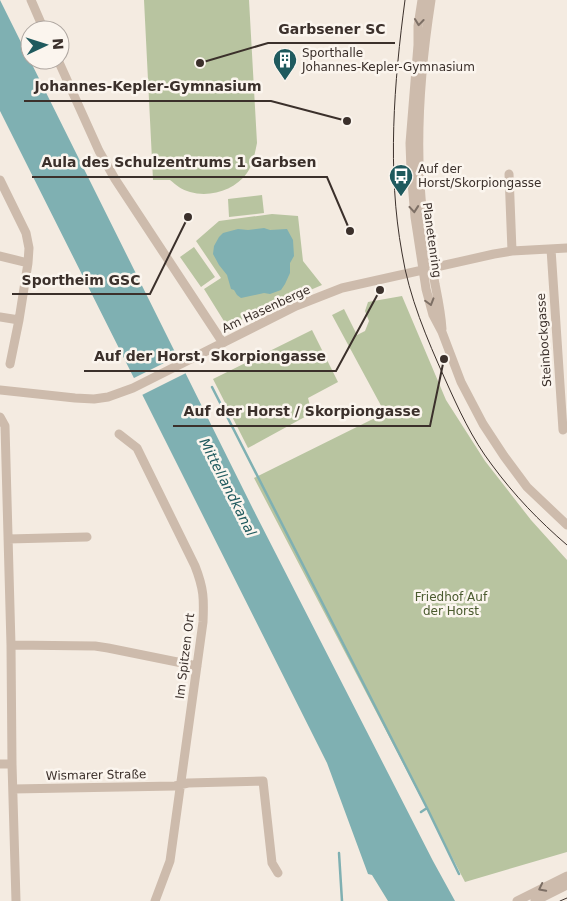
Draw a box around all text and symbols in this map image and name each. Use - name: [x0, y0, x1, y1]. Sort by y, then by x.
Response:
- callout: Garbsener SC: [268, 14, 395, 43]
- one-way arrow: [414, 19, 425, 27]
- north arrow: [20, 20, 70, 70]
- text: Garbsener SC: [278, 21, 386, 37]
- text: N: [50, 38, 66, 50]
- place label: Sporthalle Johannes-Kepler-Gymnasium: [301, 46, 475, 74]
- building icon: Sporthalle Johannes-Kepler-Gymnasium: [272, 47, 298, 81]
- callout: Johannes-Kepler-Gymnasium: [24, 72, 271, 101]
- text: Johannes-Kepler-Gymnasium: [33, 78, 262, 94]
- callout: Aula des Schulzentrums 1 Garbsen: [32, 148, 327, 177]
- text: Aula des Schulzentrums 1 Garbsen: [41, 154, 317, 170]
- place label: Auf der Horst/Skorpiongasse: [418, 162, 541, 190]
- bus stop icon: Auf der Horst/Skorpiongasse: [388, 163, 414, 197]
- street label: Planetenring: [420, 201, 444, 279]
- one-way arrow: [408, 205, 419, 213]
- callout: Sportheim GSC: [12, 265, 150, 294]
- text: Sportheim GSC: [22, 272, 140, 288]
- street label: Am Hasenberge: [220, 282, 312, 336]
- street label: Steinbockgasse: [534, 293, 554, 387]
- one-way arrow: [424, 297, 434, 305]
- callout: Auf der Horst, Skorpiongasse: [84, 342, 336, 371]
- text: Auf der Horst, Skorpiongasse: [94, 348, 326, 364]
- callout: Auf der Horst / Skorpiongasse: [173, 397, 430, 426]
- text: Auf der Horst / Skorpiongasse: [184, 403, 420, 419]
- water label: Mittellandkanal: [196, 435, 260, 539]
- park label: Friedhof Auf der Horst: [415, 590, 488, 618]
- street label: Im Spitzen Ort: [173, 612, 197, 700]
- street label: Wismarer Straße: [46, 767, 146, 783]
- one-way arrow: [538, 882, 547, 893]

